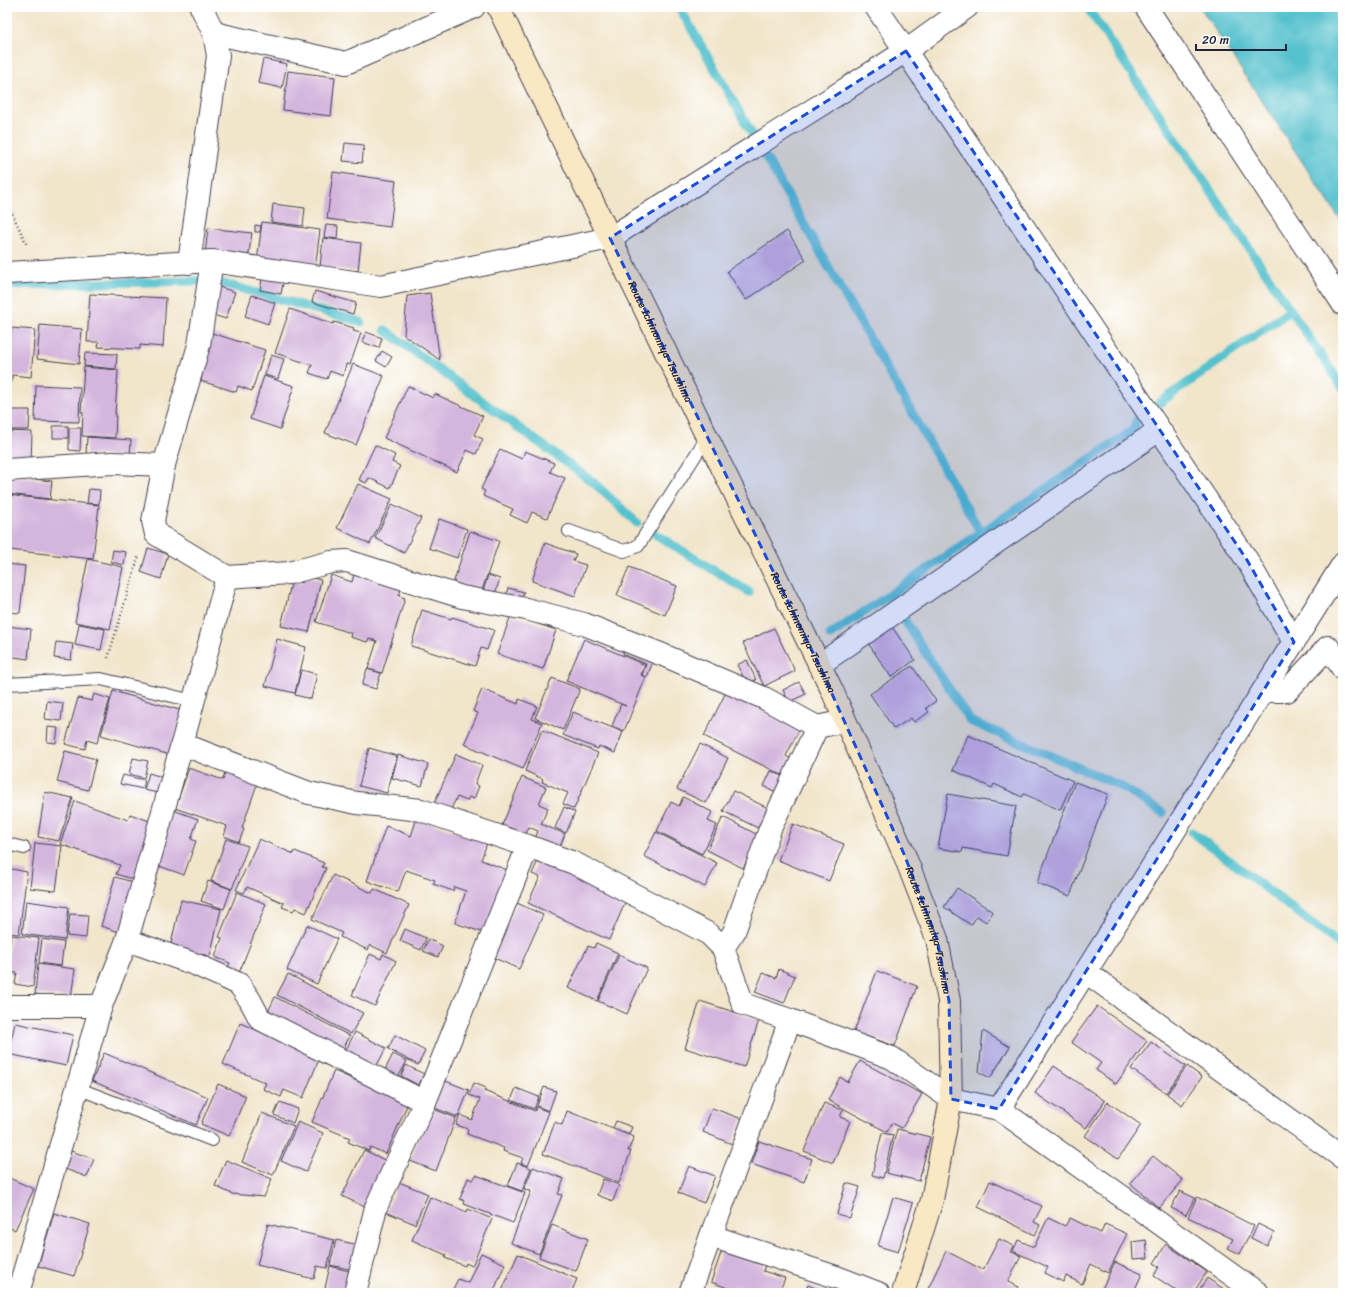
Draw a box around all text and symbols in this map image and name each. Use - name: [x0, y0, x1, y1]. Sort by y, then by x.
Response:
- scale bar: [1196, 26, 1286, 52]
- text: 20 m: [1202, 29, 1229, 51]
- street label: Route Ichinomiya-Tsushima: [623, 278, 698, 406]
- street label: Route Ichinomiya-Tsushima: [765, 569, 841, 697]
- street label: Route Ichinomiya-Tsushima: [900, 864, 957, 996]

